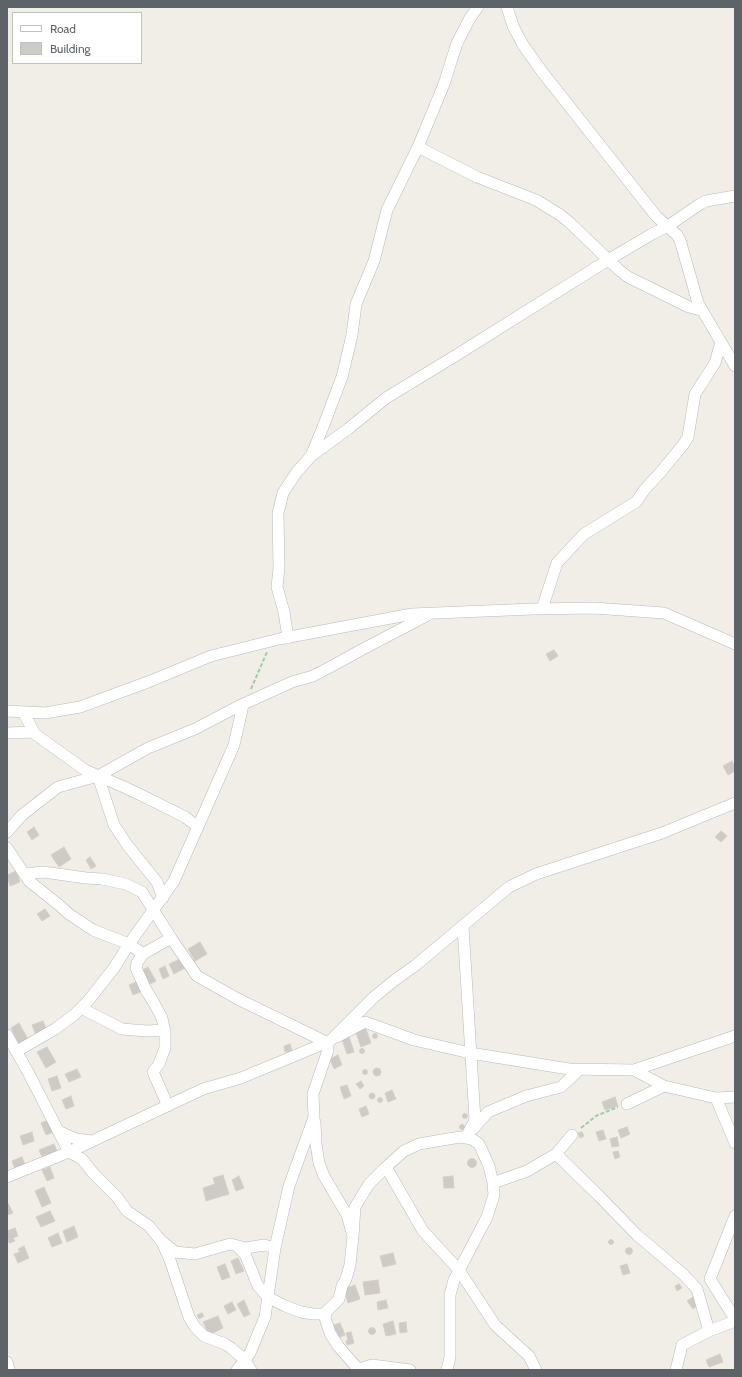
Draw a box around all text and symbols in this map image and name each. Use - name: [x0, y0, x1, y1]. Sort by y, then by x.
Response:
- legend: [12, 12, 142, 64]
- text: Road: [50, 21, 76, 36]
- text: Building: [50, 41, 91, 56]

